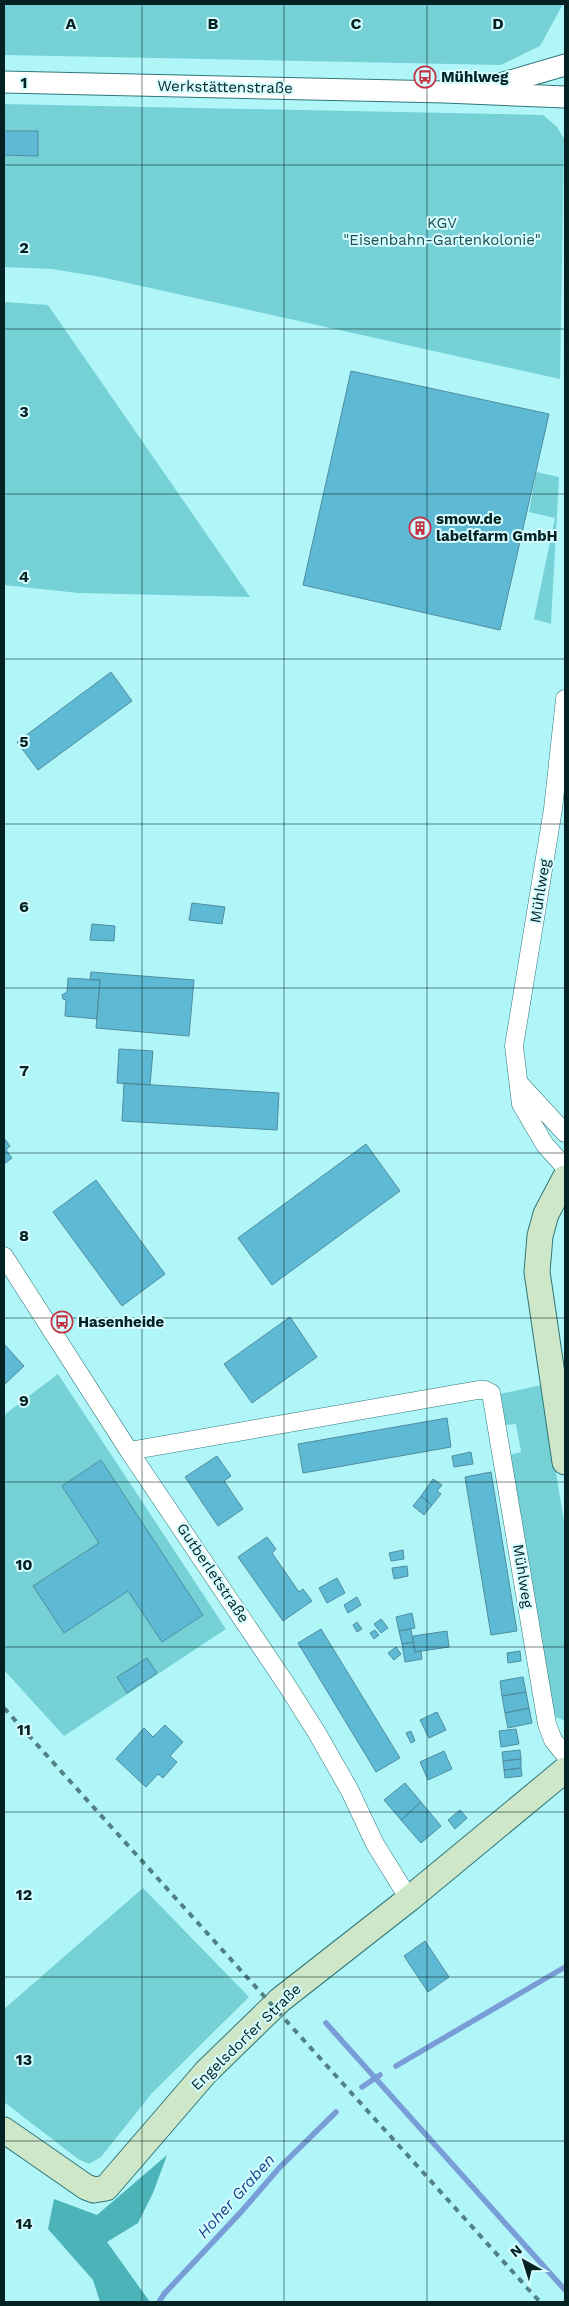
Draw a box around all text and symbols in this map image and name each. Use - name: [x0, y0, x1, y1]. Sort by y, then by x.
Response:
- text: A: [66, 14, 77, 33]
- text: B: [208, 14, 219, 33]
- text: C: [351, 14, 362, 33]
- text: D: [492, 14, 504, 33]
- bus stop icon: Mühlweg: [413, 65, 437, 89]
- place label: Mühlweg: [441, 68, 509, 86]
- text: 1: [21, 73, 27, 92]
- street label: Werkstättenstraße: [157, 77, 293, 97]
- park label: KGV "Eisenbahn-Gartenkolonie": [343, 214, 541, 249]
- text: 2: [19, 238, 29, 257]
- text: 3: [19, 402, 29, 421]
- place label: smow.de labelfarm GmbH: [436, 510, 558, 545]
- building icon: smow.de labelfarm GmbH: [408, 516, 432, 540]
- text: 4: [19, 567, 29, 586]
- text: 5: [19, 732, 29, 751]
- street label: Mühlweg: [526, 858, 554, 924]
- text: 6: [19, 897, 29, 916]
- text: 7: [19, 1061, 29, 1080]
- text: 8: [19, 1226, 29, 1245]
- bus stop icon: Hasenheide: [50, 1310, 74, 1334]
- place label: Hasenheide: [78, 1313, 164, 1331]
- text: 9: [19, 1391, 29, 1410]
- street label: Gutberletstraße: [173, 1520, 253, 1626]
- street label: Mühlweg: [509, 1543, 537, 1609]
- text: 10: [15, 1555, 33, 1574]
- text: 11: [17, 1720, 31, 1739]
- text: 12: [16, 1885, 32, 1904]
- street label: Engelsdorfer Straße: [187, 1980, 305, 2094]
- text: 13: [16, 2050, 32, 2069]
- water label: Hoher Graben: [193, 2150, 279, 2242]
- text: 14: [15, 2214, 33, 2233]
- north arrow: [499, 2236, 549, 2286]
- text: N: [507, 2241, 525, 2260]

